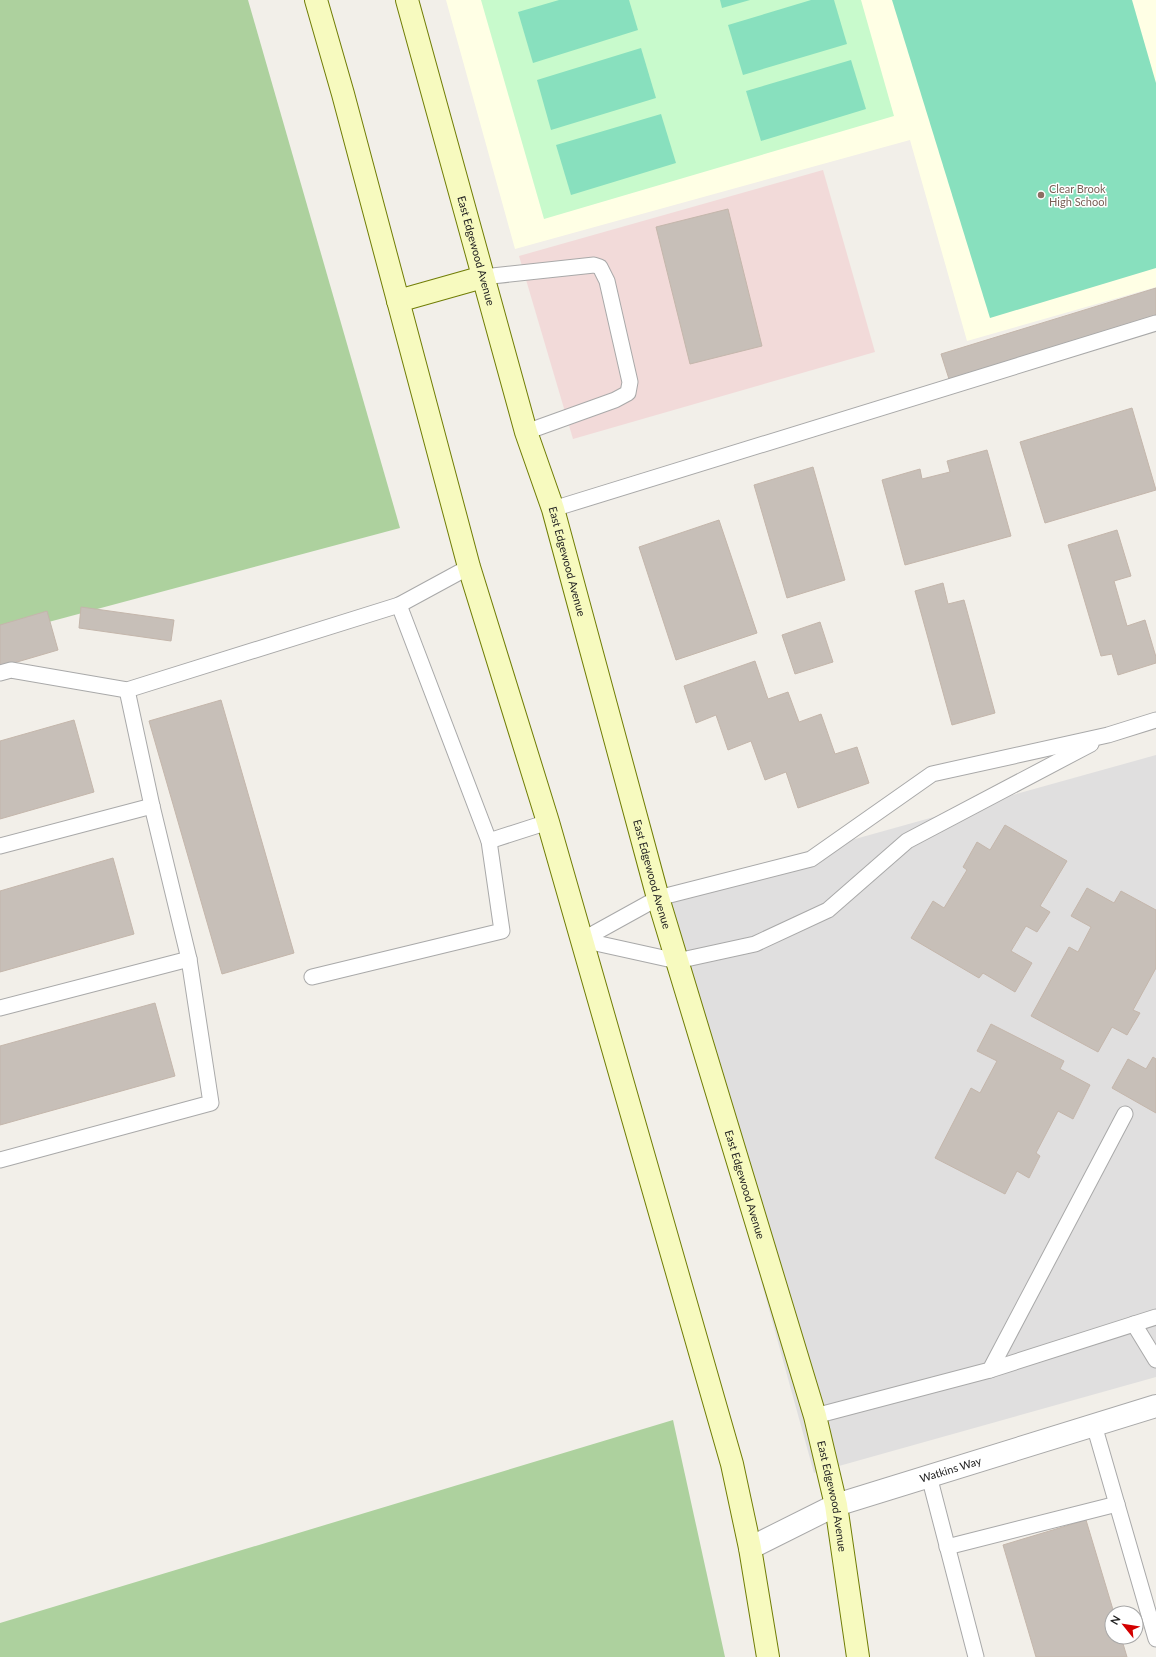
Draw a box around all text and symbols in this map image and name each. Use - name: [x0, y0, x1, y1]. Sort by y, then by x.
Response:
- place label: Clear Brook High School: [1049, 182, 1107, 208]
- marker: Clear Brook High School: [1036, 190, 1046, 200]
- street label: East Edgewood Avenue: [455, 194, 498, 307]
- street label: East Edgewood Avenue: [547, 505, 589, 618]
- street label: East Edgewood Avenue: [631, 818, 674, 931]
- street label: East Edgewood Avenue: [723, 1128, 768, 1241]
- street label: East Edgewood Avenue: [815, 1439, 850, 1553]
- street label: Watkins Way: [918, 1453, 983, 1485]
- north arrow: [1104, 1605, 1144, 1645]
- text: N: [1107, 1613, 1123, 1627]

